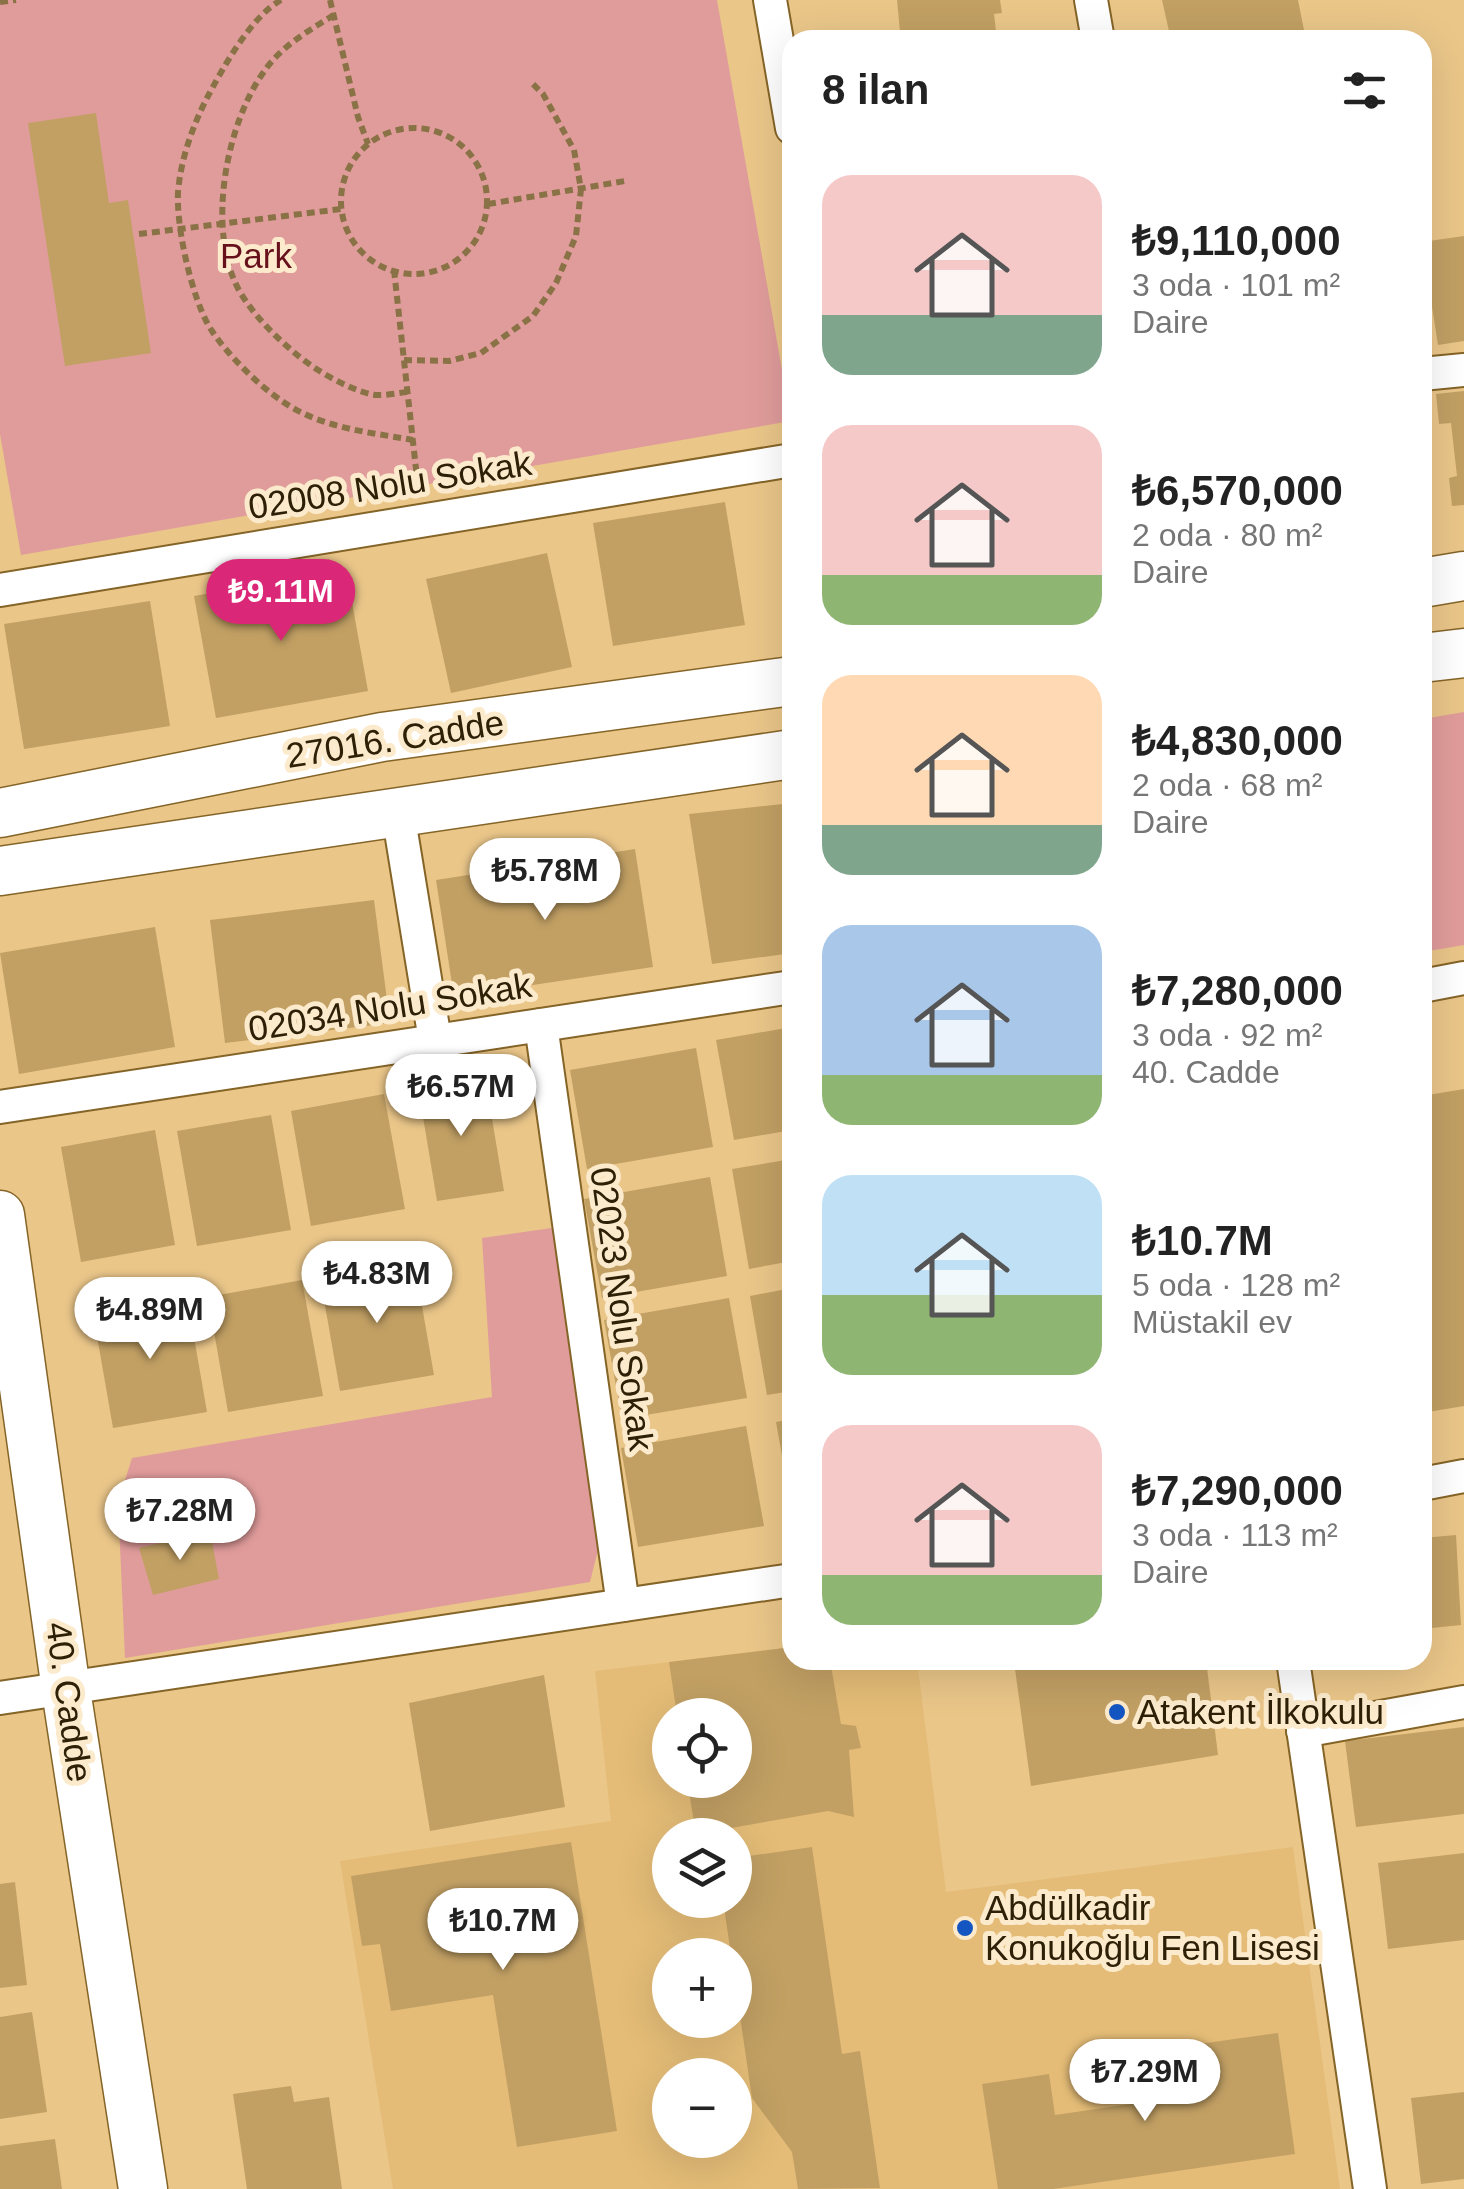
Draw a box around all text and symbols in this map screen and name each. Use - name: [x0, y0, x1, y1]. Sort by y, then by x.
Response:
- icon: filters: [1337, 63, 1392, 118]
- text: 8 ilan: [822, 66, 929, 113]
- icon: home: [902, 215, 1022, 335]
- text: ₺9,110,000: [1132, 217, 1341, 264]
- park label: Park: [220, 236, 292, 275]
- text: 3 oda · 101 m²: [1132, 267, 1340, 303]
- text: Daire: [1132, 304, 1208, 340]
- street label: 02008 Nolu Sokak: [246, 443, 535, 526]
- icon: home: [902, 465, 1022, 585]
- text: ₺6,570,000: [1132, 467, 1343, 514]
- text: 2 oda · 80 m²: [1132, 517, 1322, 553]
- text: Daire: [1132, 554, 1208, 590]
- pin: ₺9.11M: [200, 559, 362, 644]
- text: ₺9.11M: [228, 573, 334, 609]
- street label: 27016. Cadde: [283, 702, 507, 775]
- icon: home: [902, 715, 1022, 835]
- text: ₺4,830,000: [1132, 717, 1343, 764]
- text: 2 oda · 68 m²: [1132, 767, 1322, 803]
- text: Daire: [1132, 804, 1208, 840]
- pin: ₺5.78M: [464, 838, 626, 923]
- text: ₺5.78M: [491, 852, 599, 888]
- street label: 02034 Nolu Sokak: [246, 965, 535, 1048]
- icon: home: [902, 965, 1022, 1085]
- text: ₺7,280,000: [1132, 967, 1343, 1014]
- text: 3 oda · 92 m²: [1132, 1017, 1322, 1053]
- pin: ₺6.57M: [380, 1054, 542, 1139]
- text: 40. Cadde: [1132, 1054, 1280, 1090]
- text: ₺6.57M: [407, 1068, 515, 1104]
- street label: 02023 Nolu Sokak: [583, 1165, 662, 1454]
- icon: home: [902, 1215, 1022, 1335]
- text: ₺10.7M: [1132, 1217, 1273, 1264]
- pin: ₺4.83M: [296, 1241, 458, 1326]
- text: ₺4.83M: [323, 1255, 431, 1291]
- text: 5 oda · 128 m²: [1132, 1267, 1340, 1303]
- pin: ₺4.89M: [69, 1277, 231, 1362]
- text: ₺4.89M: [96, 1291, 204, 1327]
- text: Müstakil ev: [1132, 1304, 1292, 1340]
- icon: home: [902, 1465, 1022, 1585]
- text: ₺7,290,000: [1132, 1467, 1343, 1514]
- pin: ₺7.28M: [99, 1478, 261, 1563]
- text: ₺7.28M: [126, 1492, 234, 1528]
- text: 3 oda · 113 m²: [1132, 1517, 1338, 1553]
- text: Daire: [1132, 1554, 1208, 1590]
- street label: 40. Cadde: [39, 1619, 100, 1785]
- place label: Atakent İlkokulu: [1137, 1692, 1384, 1731]
- map controls: [652, 1698, 752, 2158]
- button: locate: [652, 1698, 752, 1798]
- marker: Atakent İlkokulu: [1106, 1701, 1128, 1723]
- button: layers: [652, 1818, 752, 1918]
- pin: ₺10.7M: [422, 1888, 584, 1973]
- place label: Abdülkadir Konukoğlu Fen Lisesi: [985, 1888, 1320, 1967]
- text: ₺10.7M: [449, 1902, 557, 1938]
- marker: Abdülkadir Konukoğlu Fen Lisesi: [954, 1917, 976, 1939]
- button: +: [652, 1938, 752, 2038]
- pin: ₺7.29M: [1064, 2039, 1226, 2124]
- text: ₺7.29M: [1091, 2053, 1199, 2089]
- button: −: [652, 2058, 752, 2158]

